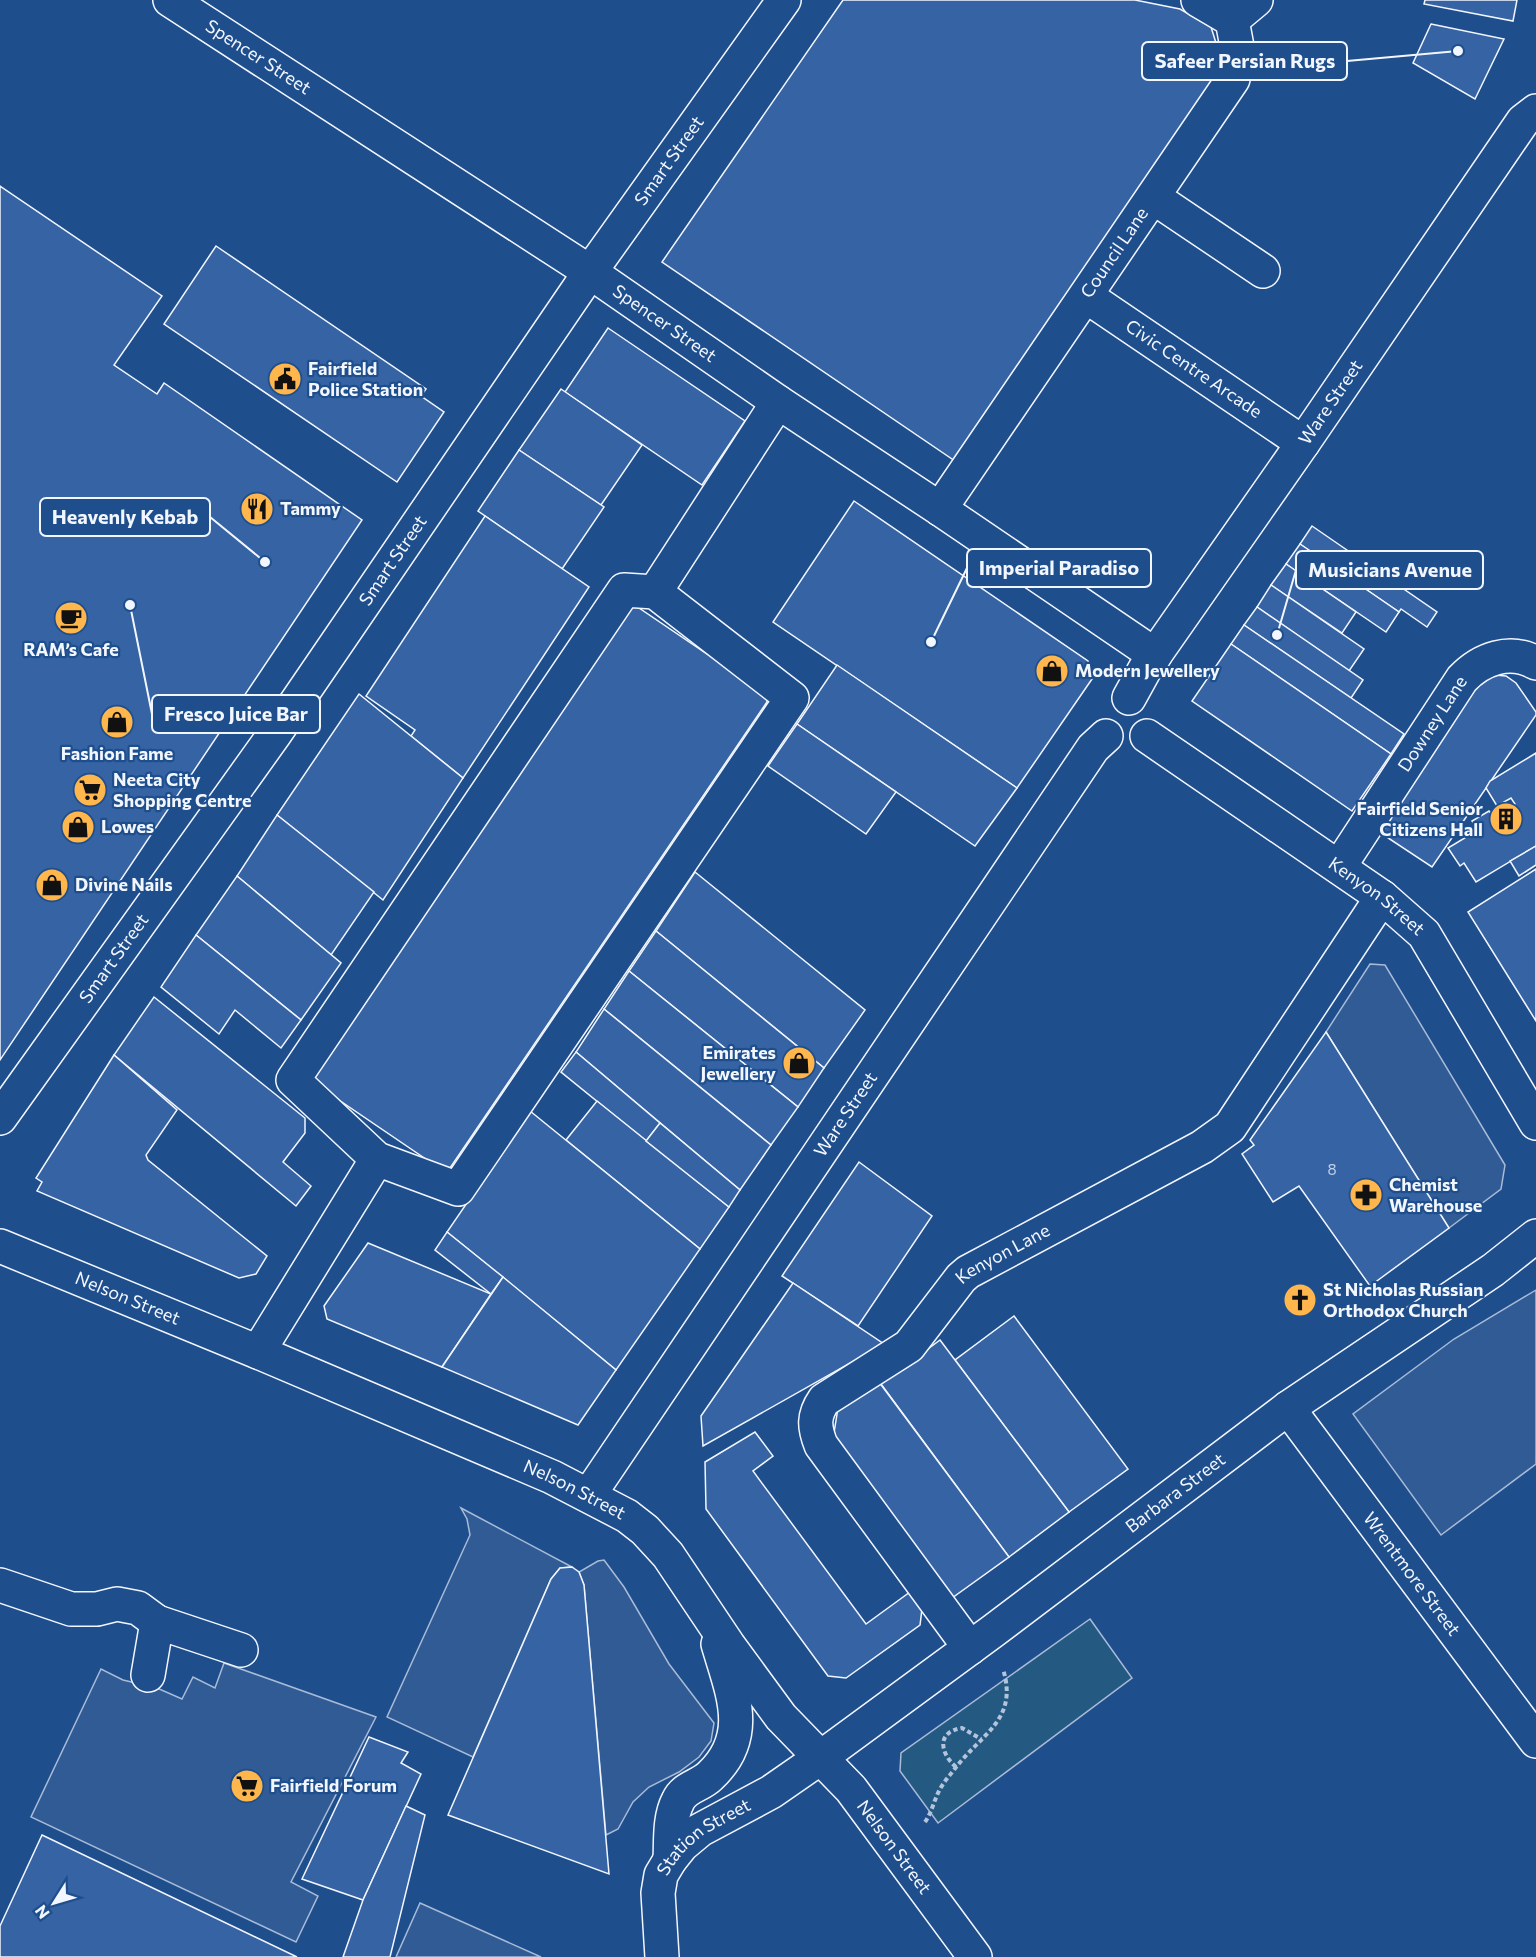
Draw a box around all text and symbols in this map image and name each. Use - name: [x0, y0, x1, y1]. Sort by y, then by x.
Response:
- street label: Spencer Street: [202, 14, 315, 98]
- callout: Safeer Persian Rugs: [1142, 42, 1347, 80]
- text: Safeer Persian Rugs: [1155, 48, 1335, 72]
- street label: Smart Street: [629, 111, 708, 209]
- street label: Council Lane: [1075, 203, 1152, 302]
- street label: Spencer Street: [609, 279, 721, 366]
- street label: Civic Centre Arcade: [1122, 314, 1267, 422]
- street label: Ware Street: [1293, 355, 1367, 448]
- place label: Fairfield Police Station: [308, 357, 423, 400]
- public building icon: Fairfield Police Station: [267, 361, 303, 397]
- restaurant icon: Tammy: [239, 491, 275, 527]
- place label: Tammy: [280, 497, 341, 519]
- callout: Heavenly Kebab: [40, 498, 210, 536]
- text: Heavenly Kebab: [52, 504, 198, 528]
- street label: Smart Street: [354, 511, 431, 610]
- callout: Imperial Paradiso: [967, 549, 1151, 587]
- callout: Musicians Avenue: [1296, 551, 1483, 589]
- text: Imperial Paradiso: [979, 555, 1139, 579]
- text: Musicians Avenue: [1308, 557, 1472, 581]
- cafe icon: RAM’s Cafe: [53, 600, 89, 636]
- place label: RAM’s Cafe: [23, 638, 119, 660]
- shop icon: Modern Jewellery: [1034, 653, 1070, 689]
- place label: Modern Jewellery: [1075, 659, 1220, 681]
- street label: Downey Lane: [1392, 671, 1471, 775]
- callout: Fresco Juice Bar: [152, 695, 320, 733]
- text: Fresco Juice Bar: [164, 701, 308, 725]
- shop icon: Fashion Fame: [99, 704, 135, 740]
- place label: Fashion Fame: [61, 742, 173, 764]
- place label: Neeta City Shopping Centre: [113, 768, 252, 811]
- supermarket icon: Neeta City Shopping Centre: [72, 772, 108, 808]
- place label: Fairfield Senior Citizens Hall: [1356, 797, 1484, 840]
- building icon: Fairfield Senior Citizens Hall: [1488, 801, 1524, 837]
- shop icon: Lowes: [60, 809, 96, 845]
- place label: Lowes: [101, 815, 154, 837]
- street label: Kenyon Street: [1325, 852, 1430, 939]
- shop icon: Divine Nails: [34, 867, 70, 903]
- place label: Divine Nails: [75, 873, 173, 895]
- street label: Smart Street: [74, 909, 153, 1007]
- place label: Emirates Jewellery: [700, 1041, 776, 1084]
- shop icon: Emirates Jewellery: [781, 1045, 817, 1081]
- street label: Ware Street: [808, 1067, 881, 1161]
- house number: 8: [1327, 1160, 1337, 1178]
- place label: Chemist Warehouse: [1389, 1173, 1482, 1216]
- pharmacy icon: Chemist Warehouse: [1348, 1177, 1384, 1213]
- street label: Kenyon Lane: [950, 1218, 1053, 1288]
- street label: Nelson Street: [72, 1266, 184, 1329]
- place label: St Nicholas Russian Orthodox Church: [1323, 1278, 1483, 1321]
- church icon: St Nicholas Russian Orthodox Church: [1282, 1282, 1318, 1318]
- street label: Barbara Street: [1121, 1448, 1229, 1537]
- street label: Nelson Street: [520, 1454, 630, 1523]
- street label: Wrentmore Street: [1359, 1507, 1466, 1640]
- supermarket icon: Fairfield Forum: [229, 1768, 265, 1804]
- place label: Fairfield Forum: [270, 1774, 397, 1796]
- street label: Station Street: [651, 1793, 754, 1879]
- street label: Nelson Street: [853, 1795, 937, 1898]
- north arrow: [24, 1873, 84, 1933]
- text: N: [30, 1902, 53, 1923]

